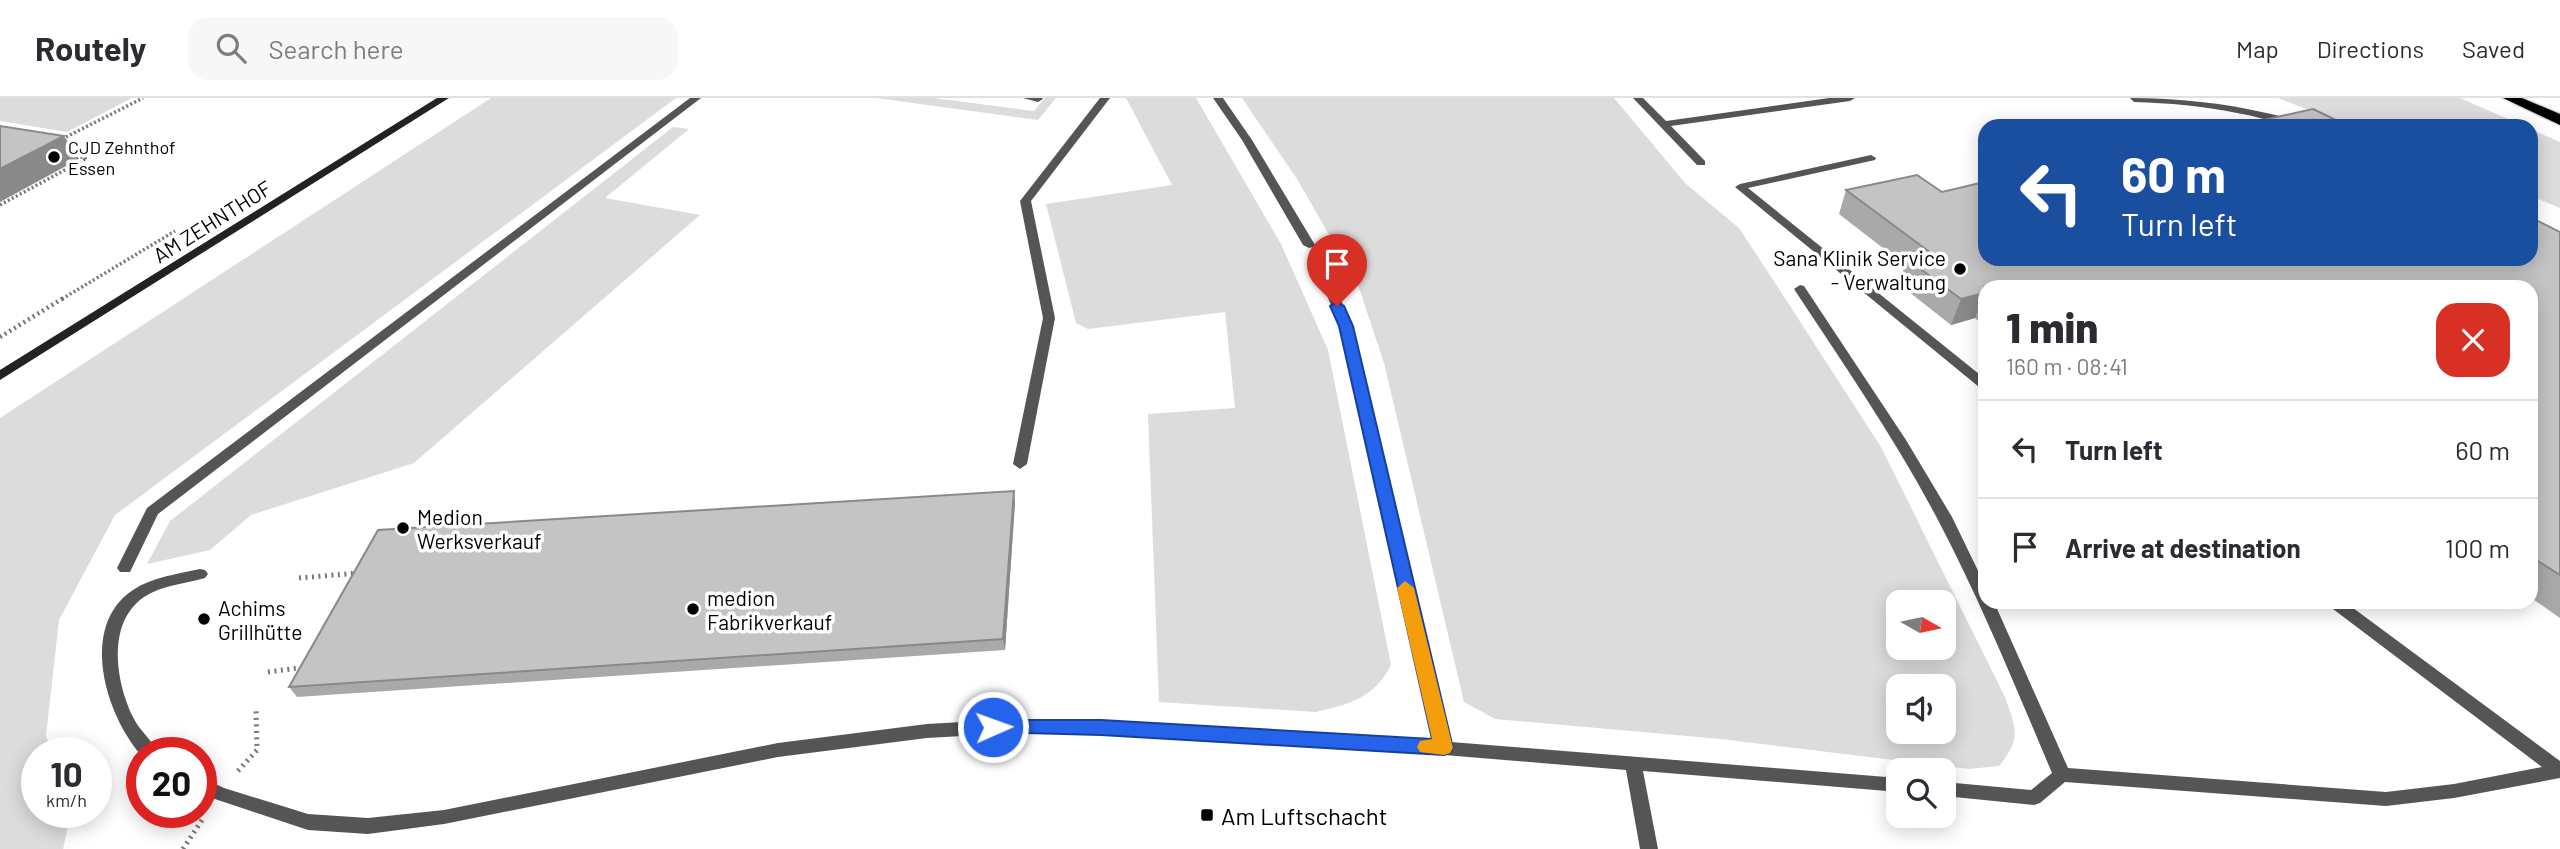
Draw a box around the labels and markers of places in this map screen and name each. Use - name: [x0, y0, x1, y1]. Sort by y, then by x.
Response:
- place label: CJD Zehnthof Essen: [68, 136, 176, 179]
- marker: CJD Zehnthof Essen: [46, 149, 62, 165]
- pin: [1307, 234, 1367, 306]
- place label: Sana Klinik Service - Verwaltung: [1773, 245, 1946, 294]
- marker: Sana Klinik Service - Verwaltung: [1952, 261, 1968, 277]
- place label: Medion Werksverkauf: [417, 504, 541, 553]
- marker: Medion Werksverkauf: [395, 520, 411, 536]
- place label: medion Fabrikverkauf: [707, 585, 832, 634]
- place label: Achims Grillhütte: [218, 595, 302, 644]
- marker: medion Fabrikverkauf: [685, 601, 701, 617]
- marker: Achims Grillhütte: [196, 611, 212, 627]
- place label: Am Luftschacht: [1221, 801, 1387, 830]
- marker: Am Luftschacht: [1199, 807, 1215, 823]

